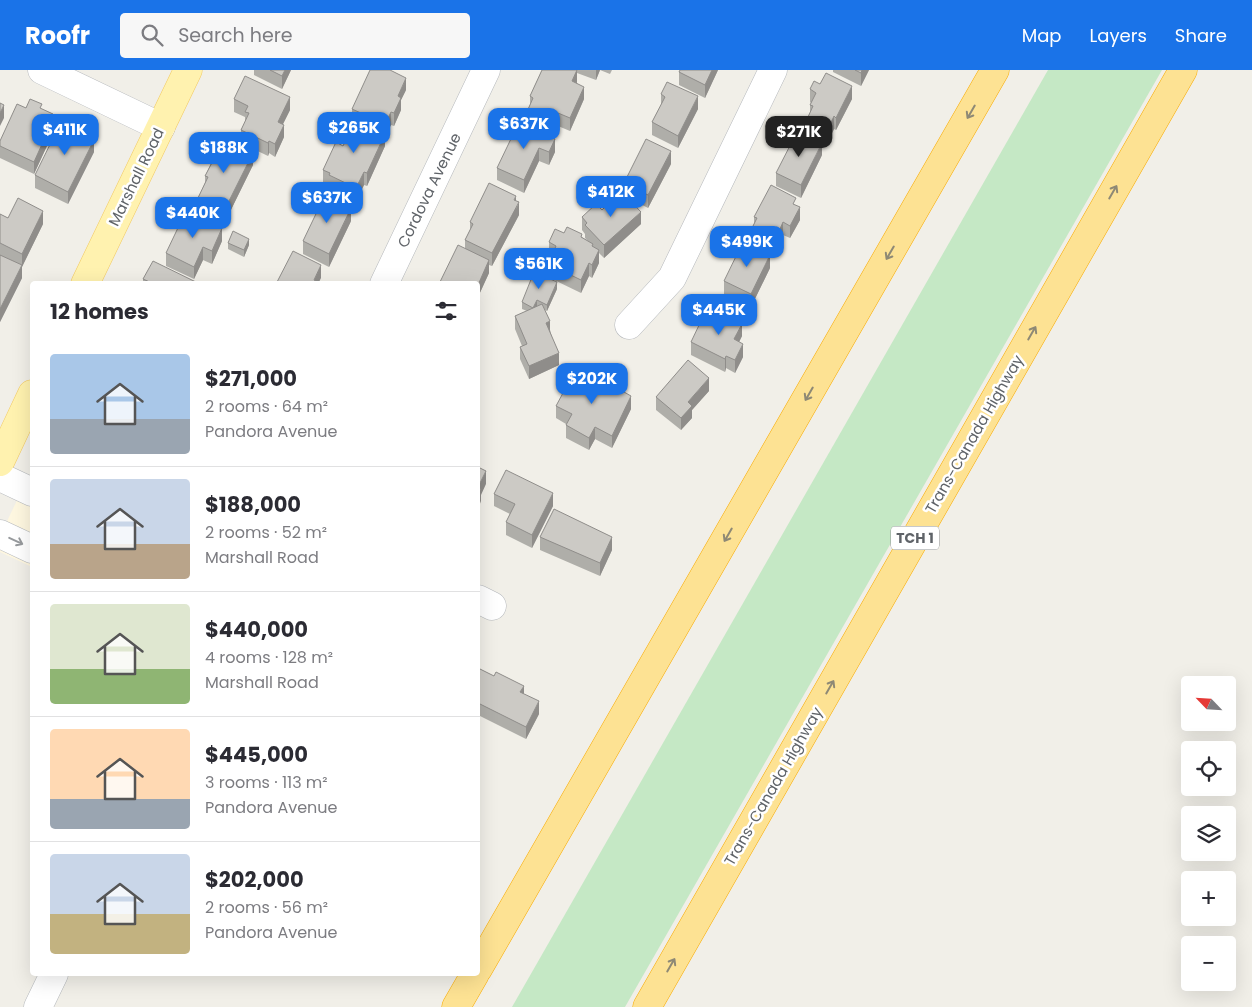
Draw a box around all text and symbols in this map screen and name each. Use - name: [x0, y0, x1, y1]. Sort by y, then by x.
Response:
- search box: [120, 13, 470, 58]
- text: Roofr: [25, 19, 90, 52]
- icon: search: [138, 21, 166, 49]
- text: Search here: [178, 22, 293, 49]
- text: Map: [1022, 23, 1062, 48]
- text: Layers: [1090, 23, 1147, 48]
- text: Share: [1175, 23, 1227, 48]
- one-way arrow: [965, 105, 975, 119]
- pin: $637K: [489, 108, 559, 150]
- pin: $265K: [319, 112, 389, 154]
- text: $637K: [499, 112, 549, 135]
- pin: $411K: [30, 114, 100, 156]
- text: $265K: [328, 116, 380, 139]
- pin: $271K: [764, 116, 834, 158]
- text: $411K: [43, 118, 87, 141]
- text: $271K: [776, 120, 822, 143]
- street label: Marshall Road: [103, 124, 169, 230]
- street label: Cordova Avenue: [392, 129, 466, 251]
- pin: $188K: [189, 132, 259, 174]
- text: $188K: [200, 136, 248, 159]
- pin: $412K: [576, 176, 646, 218]
- text: $412K: [587, 180, 635, 203]
- pin: $637K: [292, 182, 362, 224]
- one-way arrow: [1108, 185, 1118, 200]
- text: $637K: [302, 186, 352, 209]
- pin: $440K: [158, 196, 228, 239]
- text: $440K: [166, 201, 220, 224]
- pin: $499K: [712, 226, 782, 268]
- text: $499K: [721, 230, 773, 253]
- one-way arrow: [884, 246, 894, 260]
- pin: $561K: [504, 248, 574, 290]
- text: $561K: [515, 252, 563, 275]
- pin: $445K: [684, 294, 754, 336]
- text: 12 homes: [50, 297, 149, 326]
- icon: filters: [432, 297, 460, 325]
- text: $445K: [692, 298, 746, 321]
- one-way arrow: [1028, 327, 1038, 341]
- street label: Trans-Canada Highway: [920, 350, 1028, 517]
- pin: $202K: [557, 362, 627, 405]
- text: $271,000: [205, 364, 297, 393]
- text: $202K: [567, 367, 617, 390]
- icon: home: [90, 374, 150, 434]
- one-way arrow: [803, 386, 813, 401]
- text: 2 rooms · 64 m²: [205, 395, 328, 418]
- text: Pandora Avenue: [205, 420, 338, 443]
- text: $188,000: [205, 490, 301, 519]
- icon: home: [90, 499, 150, 559]
- text: 2 rooms · 52 m²: [205, 521, 327, 544]
- road number: TCH 1: [891, 526, 939, 549]
- one-way arrow: [722, 527, 732, 541]
- one-way arrow: [8, 537, 23, 547]
- text: Marshall Road: [205, 546, 319, 569]
- text: $440,000: [205, 615, 308, 644]
- icon: home: [90, 624, 150, 684]
- text: 4 rooms · 128 m²: [205, 646, 333, 669]
- text: Marshall Road: [205, 671, 319, 694]
- north arrow: [1181, 676, 1236, 731]
- map controls: [1181, 676, 1236, 991]
- one-way arrow: [826, 680, 835, 695]
- street label: Trans-Canada Highway: [719, 702, 827, 869]
- text: $445,000: [205, 740, 308, 769]
- button: locate: [1181, 741, 1236, 796]
- icon: home: [90, 749, 150, 809]
- text: 3 rooms · 113 m²: [205, 771, 328, 794]
- text: Pandora Avenue: [205, 796, 338, 819]
- button: layers: [1181, 806, 1236, 861]
- text: $202,000: [205, 865, 304, 894]
- button: +: [1181, 871, 1236, 926]
- icon: home: [90, 874, 150, 934]
- text: 2 rooms · 56 m²: [205, 896, 328, 919]
- text: Pandora Avenue: [205, 921, 338, 944]
- button: −: [1181, 936, 1236, 991]
- one-way arrow: [666, 957, 676, 972]

